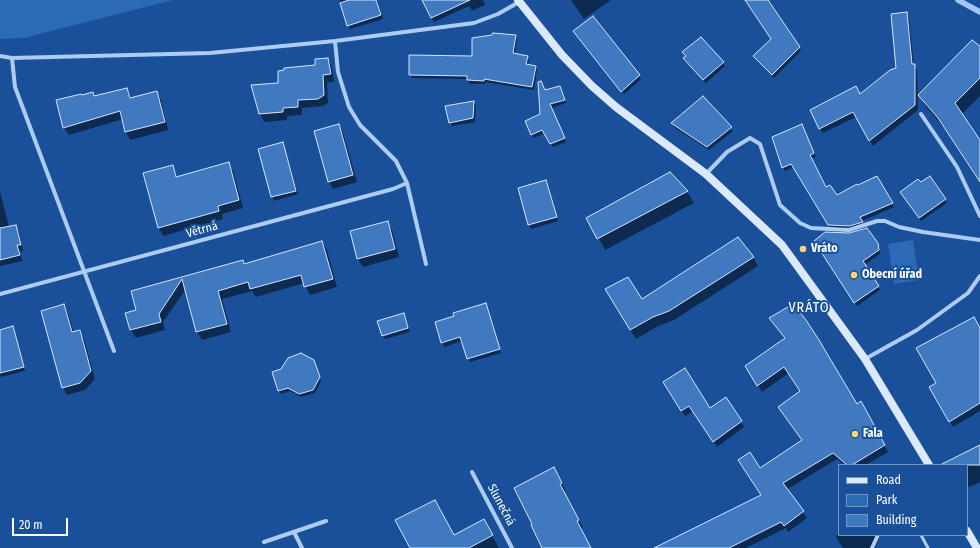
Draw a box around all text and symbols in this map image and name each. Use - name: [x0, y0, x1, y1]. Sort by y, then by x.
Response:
- street label: Větrná: [185, 219, 219, 241]
- place label: Vráto: [811, 242, 838, 256]
- marker: Vráto: [798, 244, 808, 254]
- place label: Obecní úřad: [862, 268, 922, 282]
- marker: Obecní úřad: [849, 270, 859, 280]
- district label: VRÁTO: [788, 300, 830, 316]
- place label: Fala: [863, 427, 883, 441]
- marker: Fala: [850, 429, 860, 439]
- legend: [838, 464, 968, 536]
- text: Road: [876, 473, 901, 487]
- street label: Slunečná: [484, 482, 518, 528]
- text: Park: [876, 493, 897, 507]
- scale bar: [14, 510, 70, 536]
- text: Building: [876, 513, 916, 527]
- text: 20 m: [19, 518, 43, 532]

